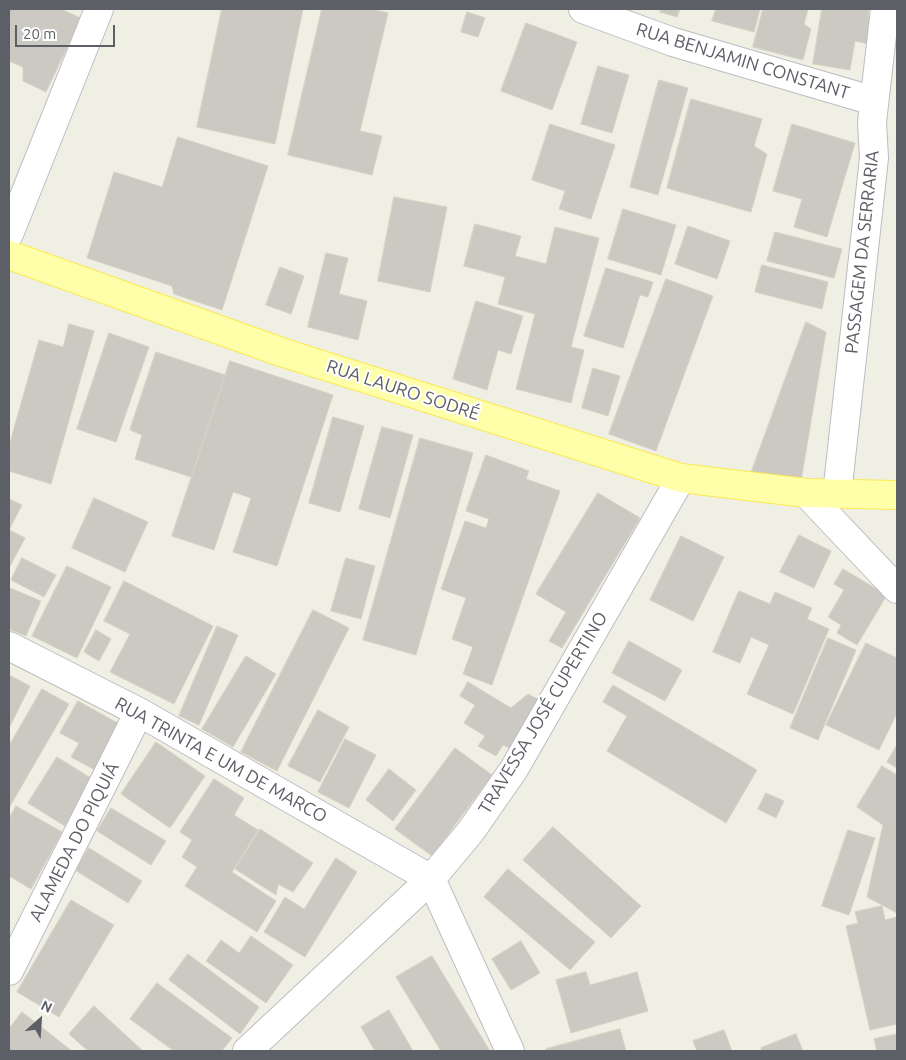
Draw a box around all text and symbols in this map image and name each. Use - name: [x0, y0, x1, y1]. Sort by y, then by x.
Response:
- scale bar: [18, 15, 118, 47]
- street label: RUA BENJAMIN CONSTANT: [634, 18, 852, 104]
- text: 20 m: [23, 25, 56, 42]
- street label: PASSAGEM DA SERRARIA: [841, 149, 883, 355]
- street label: RUA LAURO SODRÉ: [324, 355, 482, 425]
- street label: TRAVESSA JOSÉ CUPERTINO: [474, 608, 612, 818]
- street label: RUA TRINTA E UM DE MARCO: [111, 693, 331, 827]
- street label: ALAMEDA DO PIQUIÁ: [24, 759, 124, 925]
- north arrow: [15, 995, 65, 1045]
- text: N: [38, 997, 55, 1016]

